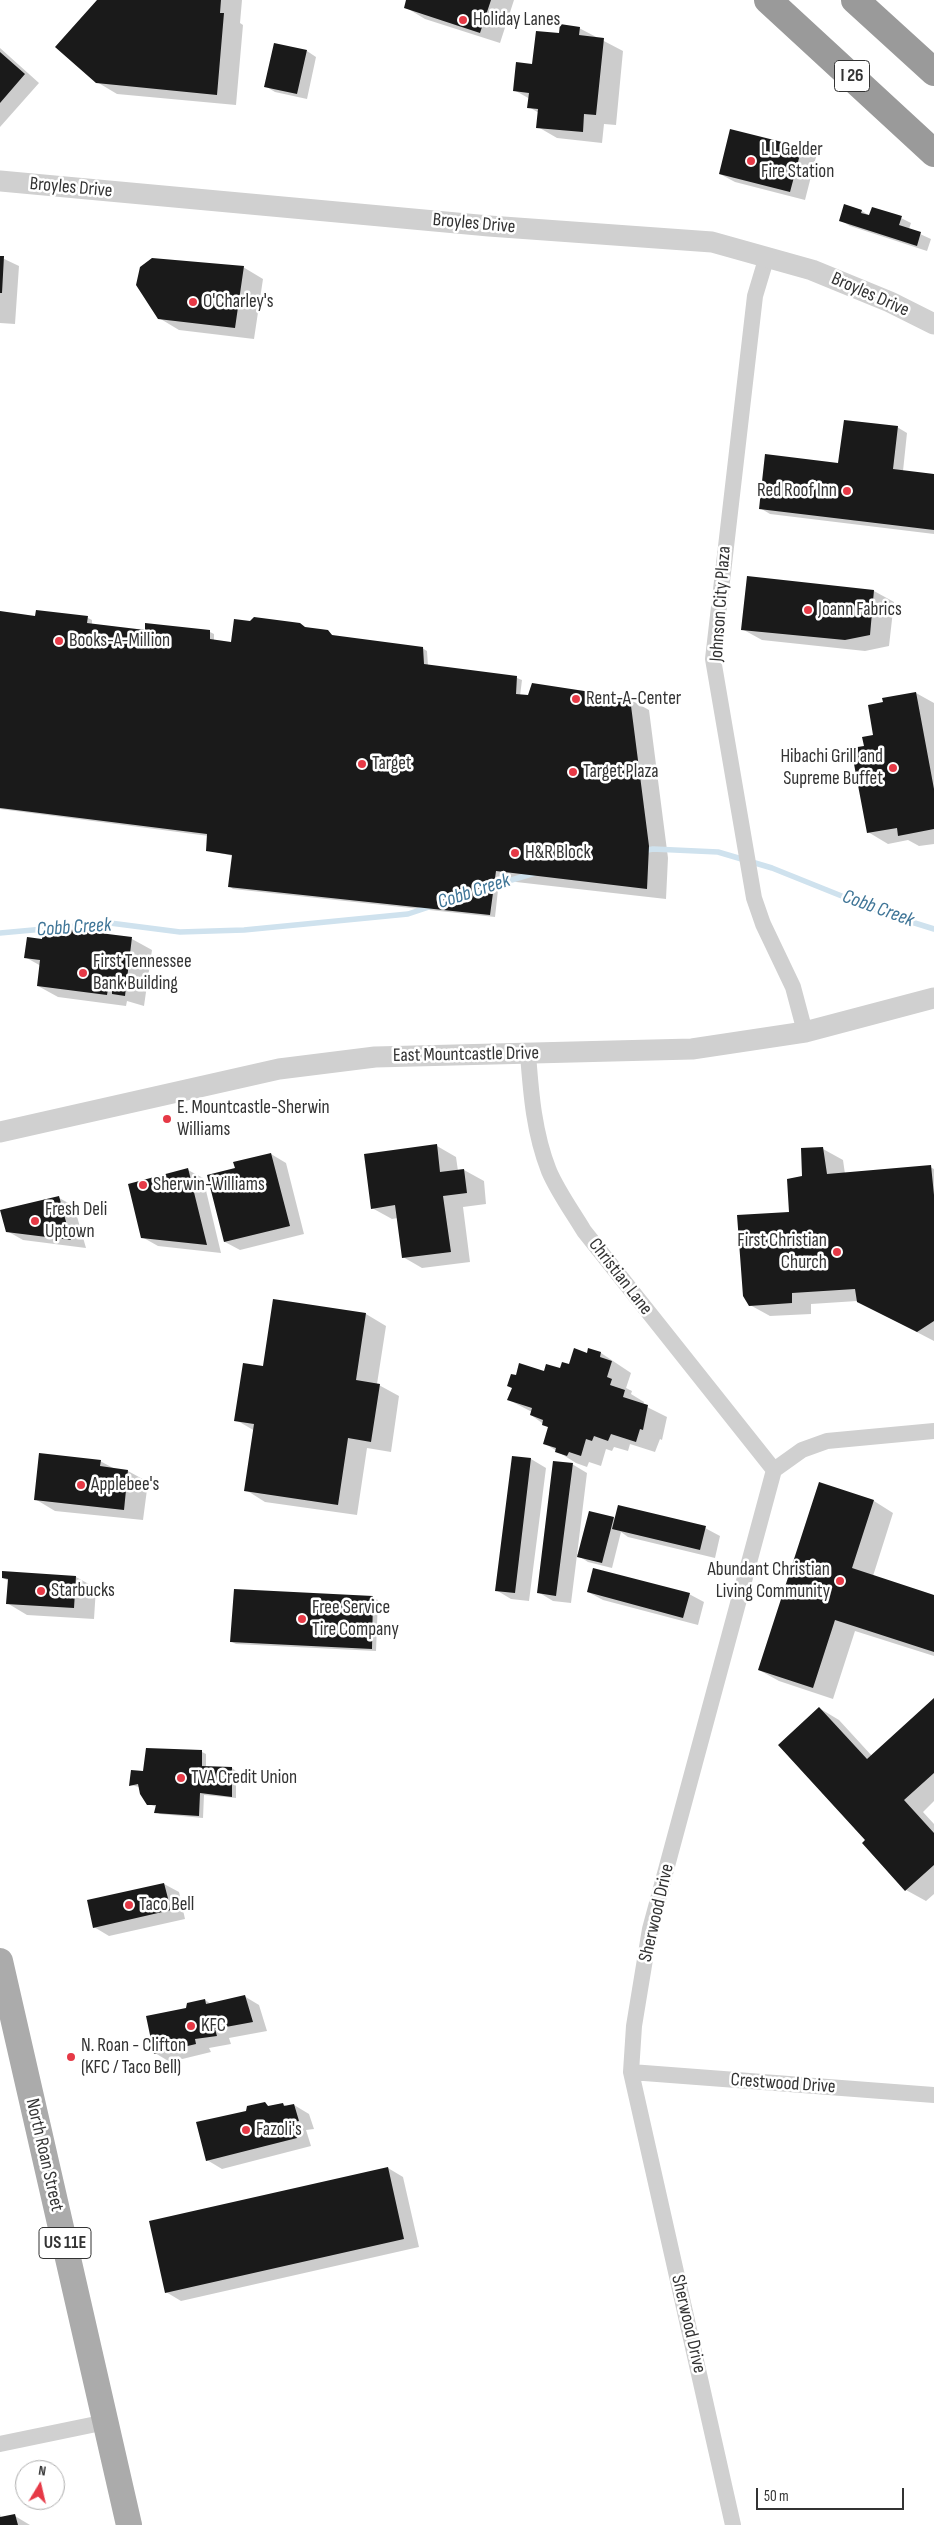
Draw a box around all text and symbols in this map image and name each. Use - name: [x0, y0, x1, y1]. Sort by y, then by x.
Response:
- place label: Holiday Lanes: [473, 9, 560, 31]
- marker: Holiday Lanes: [457, 14, 469, 26]
- road number: I 26: [834, 60, 870, 92]
- place label: L L Gelder Fire Station: [761, 139, 834, 183]
- marker: L L Gelder Fire Station: [745, 155, 757, 167]
- street label: Broyles Drive: [29, 173, 113, 203]
- street label: Broyles Drive: [432, 209, 516, 239]
- street label: Broyles Drive: [828, 268, 912, 322]
- place label: O'Charley's: [203, 291, 274, 313]
- marker: O'Charley's: [187, 296, 199, 308]
- place label: Red Roof Inn: [757, 480, 837, 502]
- marker: Red Roof Inn: [841, 485, 853, 497]
- street label: Johnson City Plaza: [706, 545, 736, 663]
- place label: Joann Fabrics: [818, 599, 902, 621]
- marker: Joann Fabrics: [802, 604, 814, 616]
- place label: Books-A-Million: [69, 630, 170, 652]
- marker: Books-A-Million: [53, 635, 65, 647]
- place label: Rent-A-Center: [586, 688, 681, 710]
- marker: Rent-A-Center: [570, 693, 582, 705]
- place label: Hibachi Grill and Supreme Buffet: [780, 746, 883, 790]
- place label: Target: [372, 753, 412, 775]
- marker: Target: [356, 758, 368, 770]
- place label: Target Plaza: [583, 761, 659, 783]
- marker: Hibachi Grill and Supreme Buffet: [887, 762, 899, 774]
- marker: Target Plaza: [567, 766, 579, 778]
- place label: H&R Block: [525, 842, 591, 864]
- marker: H&R Block: [509, 847, 521, 859]
- water label: Cobb Creek: [435, 869, 513, 915]
- water label: Cobb Creek: [839, 885, 917, 933]
- water label: Cobb Creek: [36, 913, 112, 943]
- place label: First Tennessee Bank Building: [93, 951, 192, 995]
- marker: First Tennessee Bank Building: [77, 967, 89, 979]
- street label: East Mountcastle Drive: [393, 1042, 539, 1068]
- place label: E. Mountcastle-Sherwin Williams: [177, 1097, 330, 1141]
- marker: E. Mountcastle-Sherwin Williams: [161, 1113, 173, 1125]
- place label: Sherwin-Williams: [153, 1174, 265, 1196]
- marker: Sherwin-Williams: [137, 1179, 149, 1191]
- place label: Fresh Deli Uptown: [45, 1199, 107, 1243]
- marker: Fresh Deli Uptown: [29, 1215, 41, 1227]
- place label: First Christian Church: [737, 1230, 827, 1274]
- street label: Christian Lane: [583, 1234, 657, 1320]
- marker: First Christian Church: [831, 1246, 843, 1258]
- place label: Applebee's: [91, 1474, 159, 1496]
- marker: Applebee's: [75, 1479, 87, 1491]
- place label: Abundant Christian Living Community: [707, 1559, 830, 1603]
- marker: Abundant Christian Living Community: [834, 1575, 846, 1587]
- place label: Starbucks: [51, 1580, 115, 1602]
- marker: Starbucks: [35, 1585, 47, 1597]
- place label: Free Service Tire Company: [312, 1597, 399, 1641]
- marker: Free Service Tire Company: [296, 1613, 308, 1625]
- place label: TVA Credit Union: [191, 1767, 297, 1789]
- marker: TVA Credit Union: [175, 1772, 187, 1784]
- street label: Sherwood Drive: [635, 1862, 679, 1964]
- place label: Taco Bell: [139, 1894, 194, 1916]
- marker: Taco Bell: [123, 1899, 135, 1911]
- place label: KFC: [201, 2015, 226, 2037]
- marker: KFC: [185, 2020, 197, 2032]
- place label: N. Roan - Clifton (KFC / Taco Bell): [81, 2035, 186, 2079]
- marker: N. Roan - Clifton (KFC / Taco Bell): [65, 2051, 77, 2063]
- street label: Crestwood Drive: [730, 2069, 836, 2099]
- street label: North Roan Street: [20, 2096, 68, 2214]
- place label: Fazoli's: [256, 2119, 302, 2141]
- marker: Fazoli's: [240, 2124, 252, 2136]
- road number: US 11E: [39, 2228, 91, 2258]
- street label: Sherwood Drive: [666, 2273, 710, 2375]
- north arrow: [15, 2460, 65, 2510]
- text: N: [37, 2462, 47, 2480]
- scale bar: [759, 2478, 906, 2510]
- text: 50 m: [764, 2487, 789, 2506]

